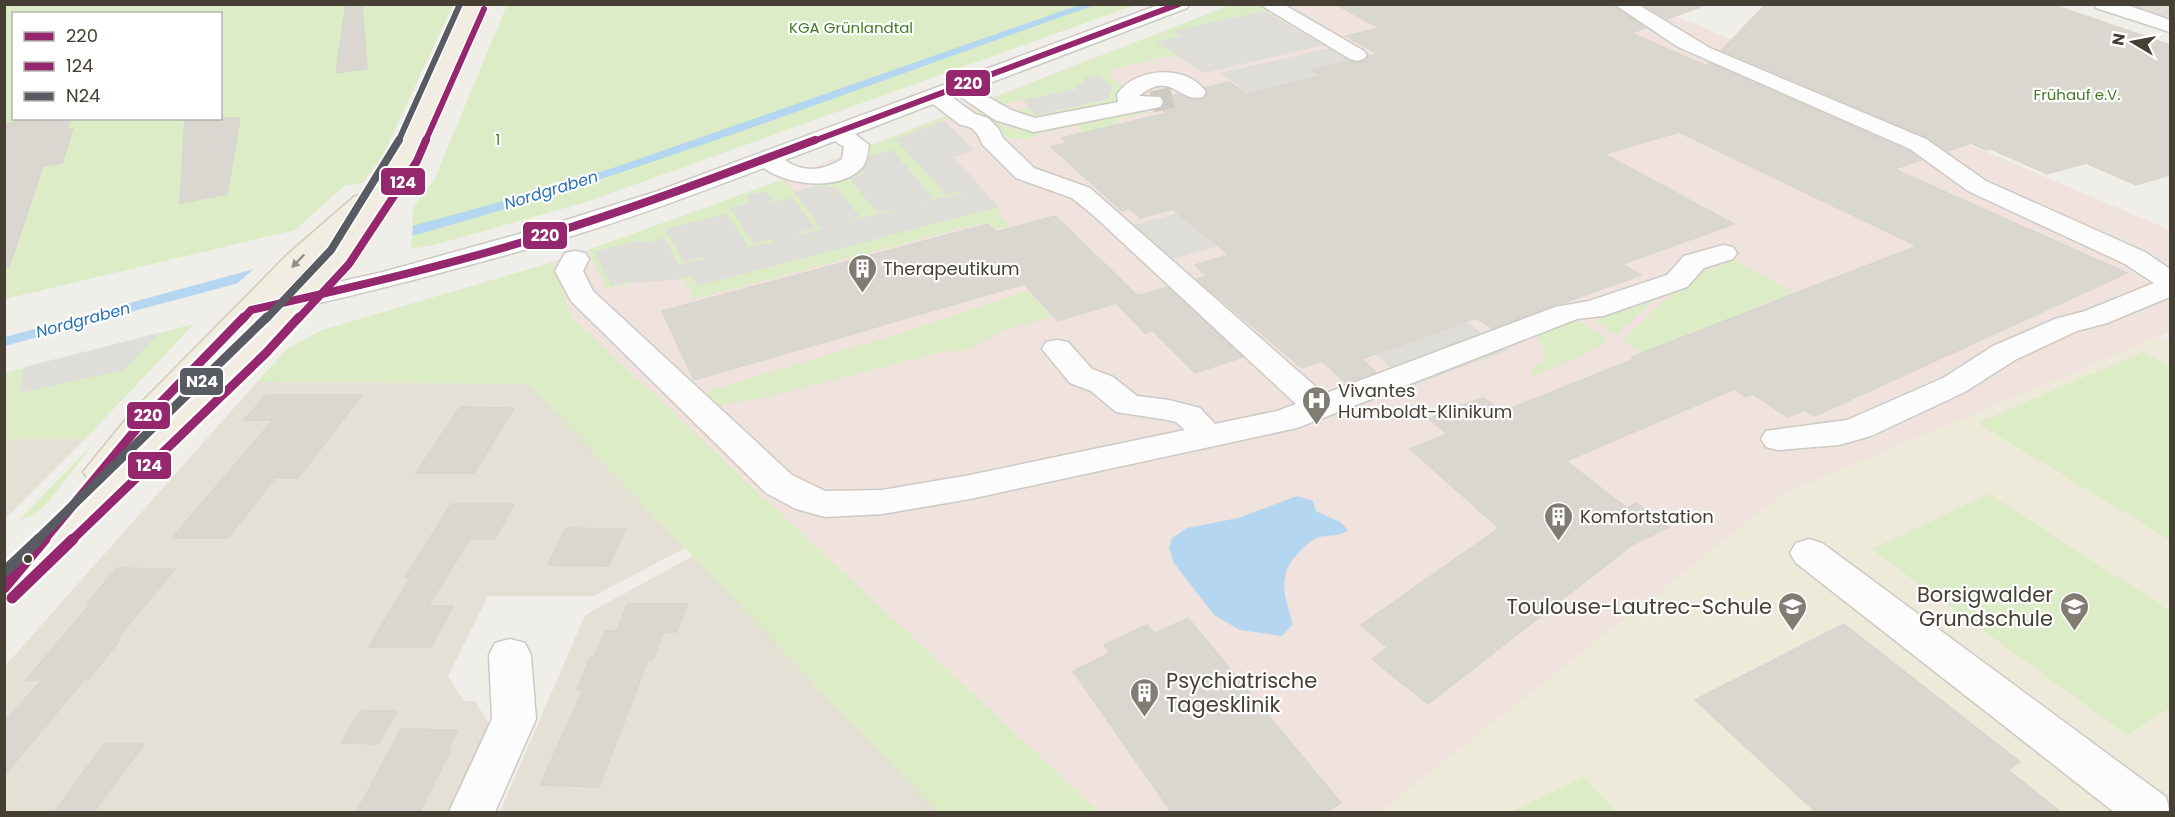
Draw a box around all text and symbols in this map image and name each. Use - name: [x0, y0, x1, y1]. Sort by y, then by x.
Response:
- legend: [12, 12, 222, 120]
- north arrow: [2103, 12, 2163, 72]
- park label: KGA Grünlandtal: [789, 17, 913, 38]
- text: 220: [66, 23, 98, 48]
- text: N: [2106, 32, 2131, 47]
- text: 124: [66, 53, 93, 78]
- line badge: 220: [945, 69, 991, 97]
- text: 220: [954, 72, 982, 95]
- text: N24: [66, 83, 100, 108]
- park label: Frühauf e.V.: [2034, 84, 2120, 105]
- park label: 1: [496, 129, 500, 150]
- water label: Nordgraben: [501, 165, 601, 215]
- line badge: 124: [380, 167, 426, 196]
- text: 124: [390, 171, 416, 194]
- line badge: 220: [522, 221, 568, 250]
- text: 220: [531, 224, 559, 247]
- building icon: Therapeutikum: [846, 252, 878, 294]
- one-way arrow: [291, 253, 305, 268]
- place label: Therapeutikum: [883, 256, 1019, 281]
- water label: Nordgraben: [33, 296, 133, 344]
- line badge: N24: [179, 367, 224, 396]
- text: N24: [186, 370, 218, 393]
- place label: Vivantes Humboldt-Klinikum: [1338, 378, 1512, 424]
- hospital icon: Vivantes Humboldt-Klinikum: [1301, 384, 1333, 426]
- line badge: 220: [126, 401, 171, 430]
- text: 220: [134, 404, 162, 427]
- line badge: 124: [127, 451, 172, 480]
- text: 124: [136, 454, 162, 477]
- building icon: Komfortstation: [1543, 500, 1575, 542]
- place label: Komfortstation: [1580, 504, 1714, 529]
- unlabelled marker: [22, 553, 34, 565]
- place label: Borsigwalder Grundschule: [1917, 580, 2053, 633]
- school or university icon: Toulouse-Lautrec-Schule: [1777, 590, 1809, 632]
- school or university icon: Borsigwalder Grundschule: [2058, 590, 2090, 632]
- place label: Toulouse-Lautrec-Schule: [1506, 592, 1772, 621]
- place label: Psychiatrische Tagesklinik: [1166, 666, 1317, 719]
- building icon: Psychiatrische Tagesklinik: [1129, 676, 1161, 718]

